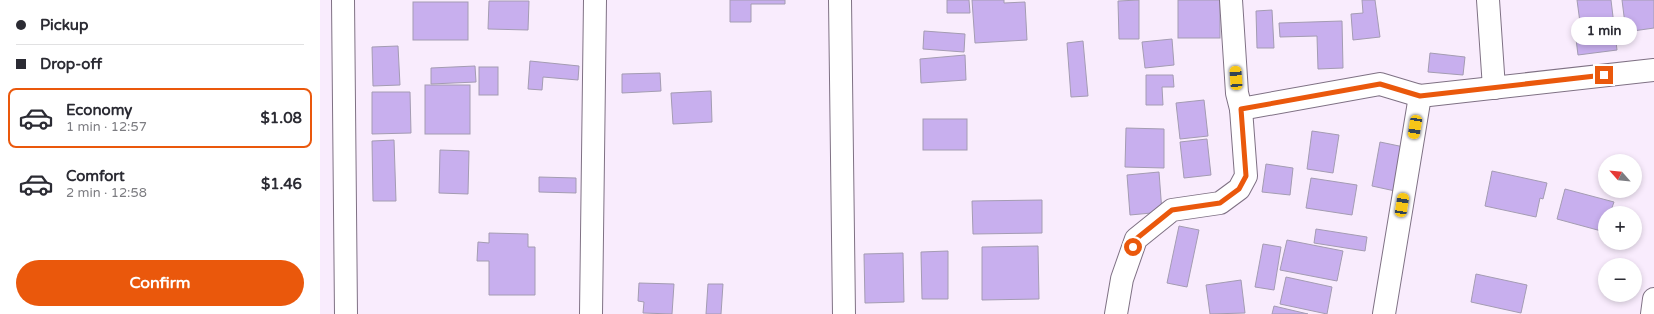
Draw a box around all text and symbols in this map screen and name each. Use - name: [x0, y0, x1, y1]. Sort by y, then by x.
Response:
- text: Pickup: [40, 16, 88, 34]
- callout: 1 min: [1571, 17, 1637, 45]
- text: 1 min: [1587, 23, 1621, 39]
- text: Drop-off: [40, 55, 102, 73]
- car: [1229, 66, 1243, 90]
- route end: [1595, 66, 1613, 84]
- icon: car: [18, 100, 54, 136]
- text: Economy: [66, 101, 132, 119]
- text: $1.08: [261, 109, 302, 127]
- car: [1407, 114, 1423, 140]
- text: 1 min · 12:57: [66, 119, 147, 135]
- north arrow: [1598, 154, 1642, 198]
- map controls: [1598, 154, 1642, 302]
- icon: car: [18, 166, 54, 202]
- text: Comfort: [66, 167, 125, 185]
- text: $1.46: [261, 175, 302, 193]
- text: 2 min · 12:58: [66, 185, 147, 201]
- car: [1394, 192, 1410, 218]
- button: +: [1598, 206, 1642, 250]
- route start: [1124, 238, 1142, 256]
- button: −: [1598, 258, 1642, 302]
- button: Confirm: [16, 260, 304, 306]

